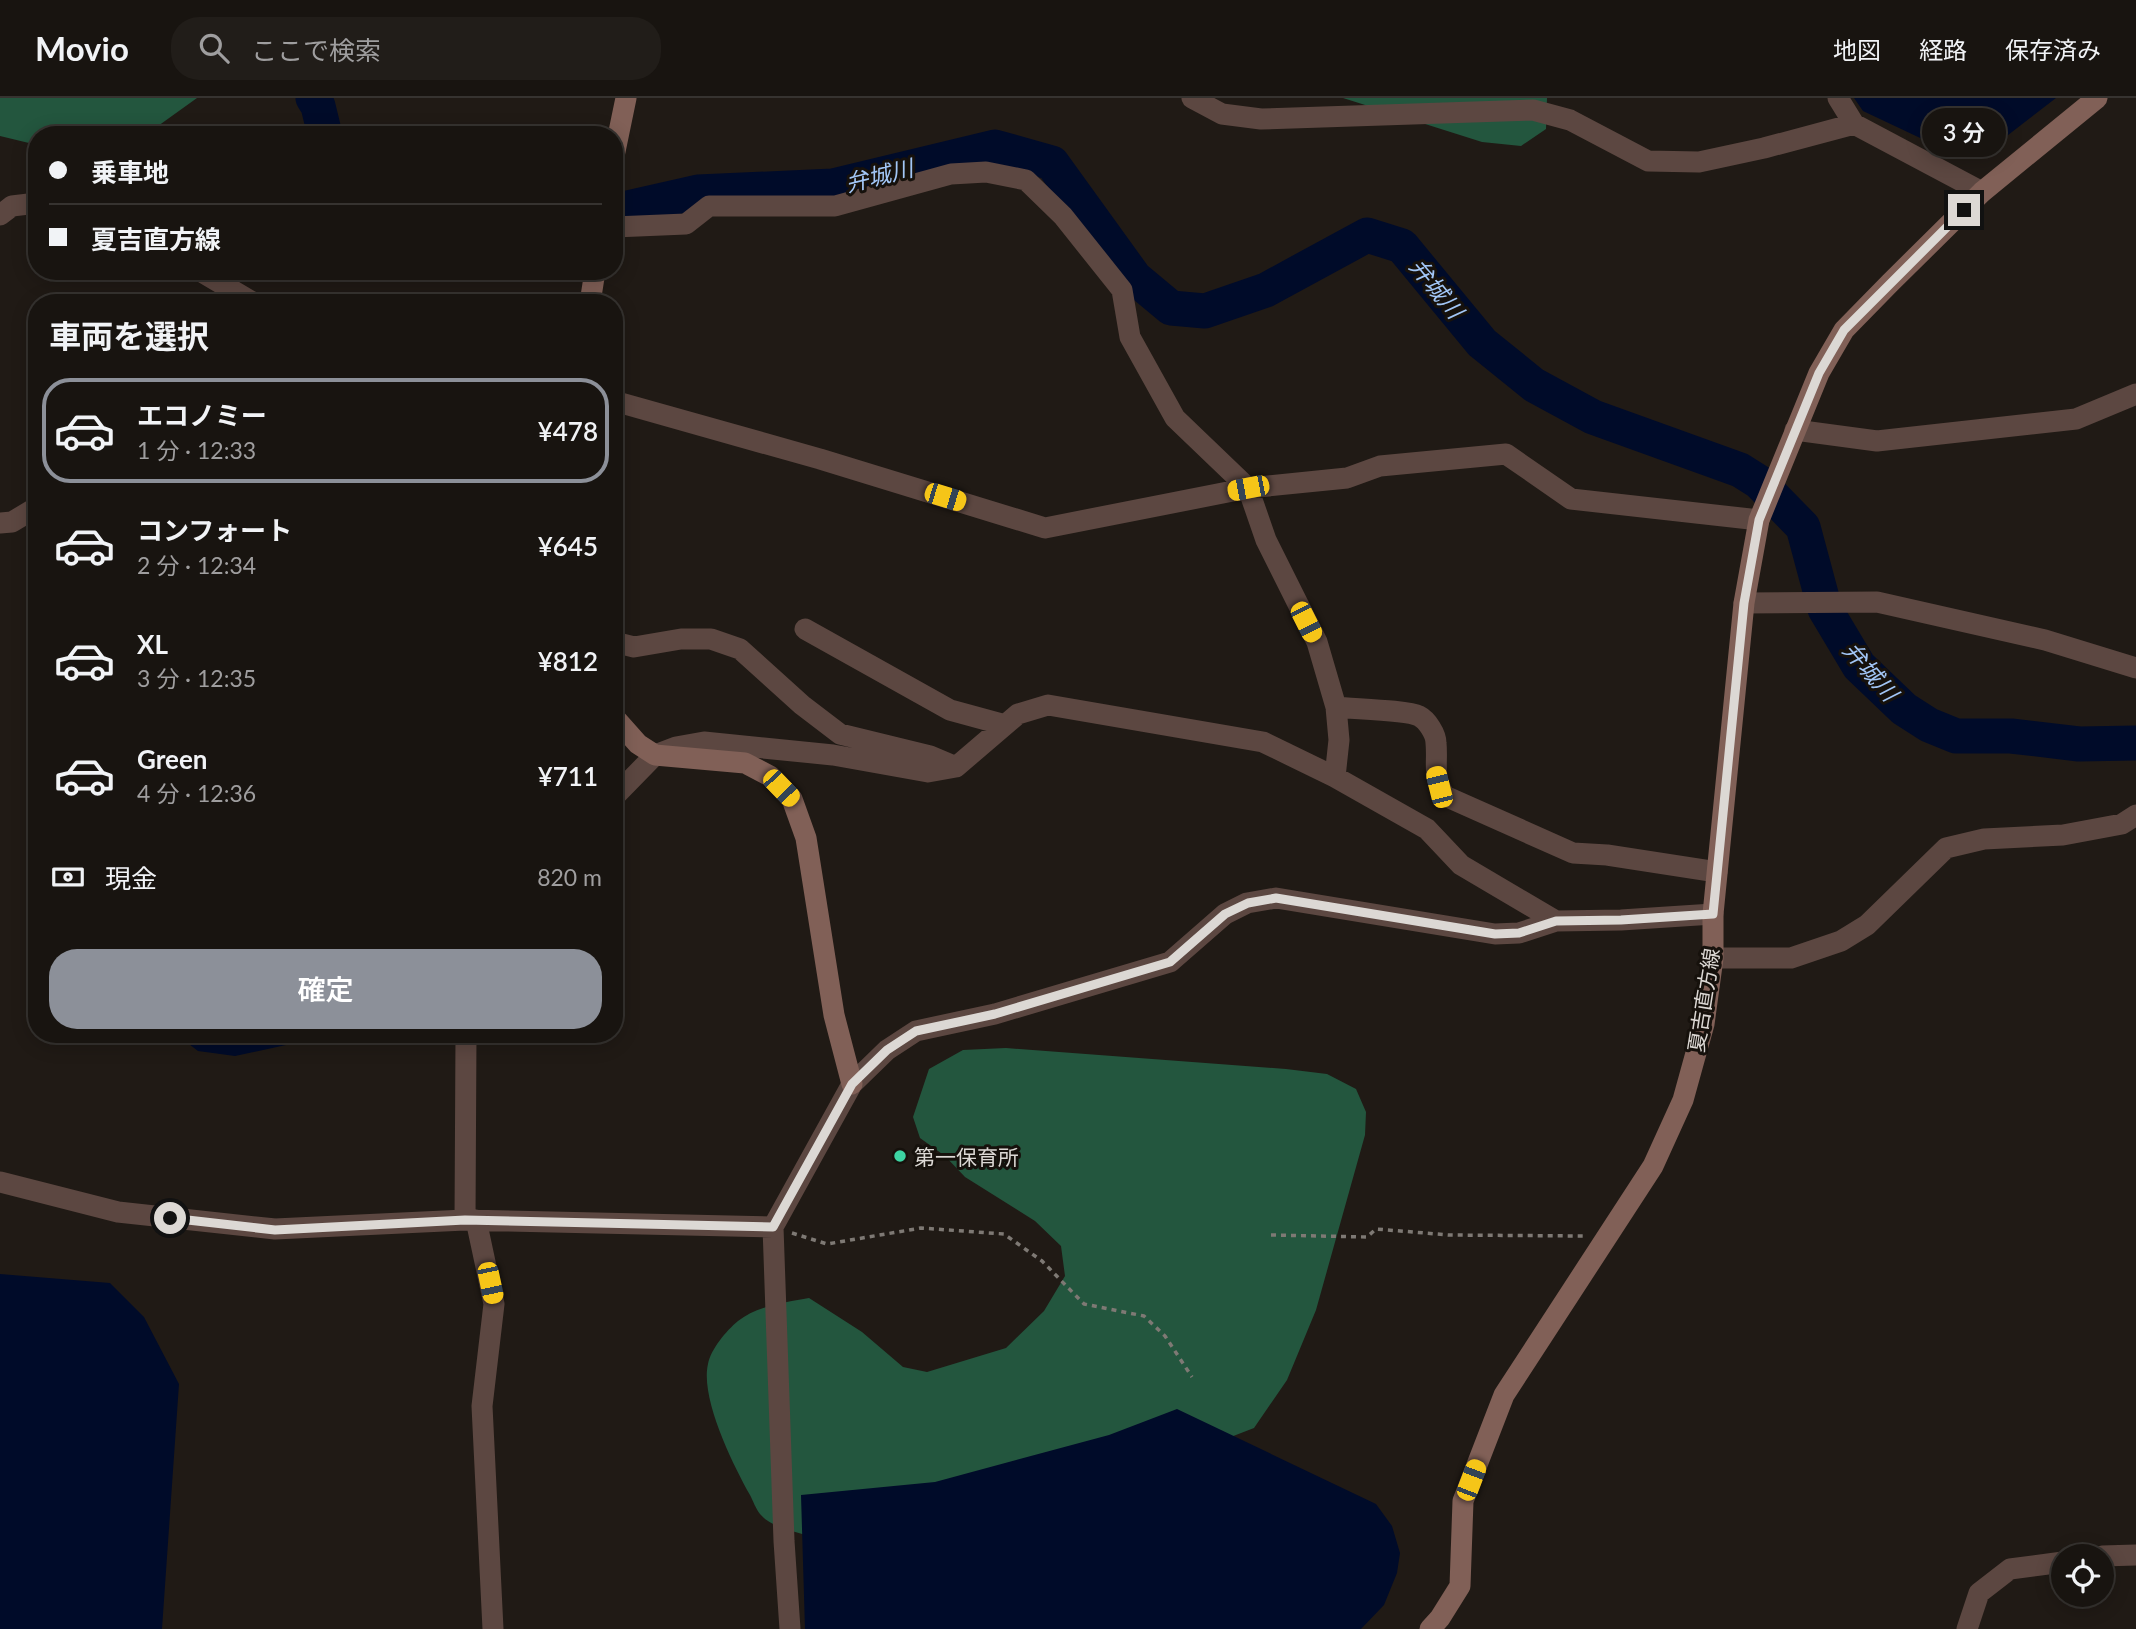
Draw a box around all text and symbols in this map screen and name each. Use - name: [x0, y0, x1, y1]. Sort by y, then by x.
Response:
- search box: [171, 17, 661, 80]
- text: Movio: [35, 28, 129, 68]
- icon: search: [195, 29, 233, 67]
- text: ここで検索: [251, 34, 381, 66]
- text: 地図: [1833, 35, 1881, 64]
- text: 経路: [1919, 35, 1967, 64]
- text: 保存済み: [2005, 35, 2101, 64]
- callout: 3 分: [1922, 108, 2006, 158]
- text: 3 分: [1943, 118, 1985, 146]
- water label: 弁城川: [842, 152, 919, 197]
- text: 乗車地: [91, 156, 169, 188]
- route end: [1948, 194, 1980, 226]
- text: 夏吉直方線: [91, 223, 221, 255]
- water label: 弁城川: [1404, 252, 1471, 326]
- text: 車両を選択: [49, 316, 209, 355]
- icon: car: [53, 399, 116, 462]
- text: エコノミー: [137, 399, 267, 431]
- text: ¥478: [538, 415, 598, 447]
- text: 1 分 · 12:33: [137, 436, 256, 464]
- car: [1226, 474, 1271, 502]
- car: [922, 481, 969, 513]
- icon: car: [53, 514, 116, 577]
- text: コンフォート: [137, 514, 292, 546]
- text: ¥645: [538, 530, 598, 562]
- text: 2 分 · 12:34: [137, 551, 256, 579]
- car: [1288, 599, 1325, 645]
- text: XL: [137, 628, 168, 660]
- icon: car: [53, 629, 116, 692]
- water label: 弁城川: [1838, 636, 1906, 708]
- text: ¥812: [538, 645, 598, 677]
- text: 3 分 · 12:35: [137, 664, 256, 692]
- text: Green: [137, 743, 207, 775]
- icon: car: [53, 744, 116, 807]
- text: ¥711: [538, 760, 598, 792]
- car: [1424, 764, 1455, 810]
- car: [759, 766, 804, 810]
- text: 4 分 · 12:36: [137, 779, 256, 807]
- icon: cash: [49, 858, 87, 896]
- text: 現金: [105, 862, 157, 894]
- text: 820 m: [537, 863, 602, 891]
- street label: 夏吉直方線: [1682, 946, 1724, 1054]
- button: 確定: [49, 949, 602, 1029]
- place label: 第一保育所: [914, 1144, 1019, 1169]
- marker: 第一保育所: [892, 1148, 908, 1164]
- route start: [154, 1202, 186, 1234]
- car: [476, 1260, 505, 1306]
- car: [1454, 1457, 1489, 1503]
- map controls: [2051, 1544, 2114, 1607]
- button: locate: [2051, 1544, 2114, 1607]

